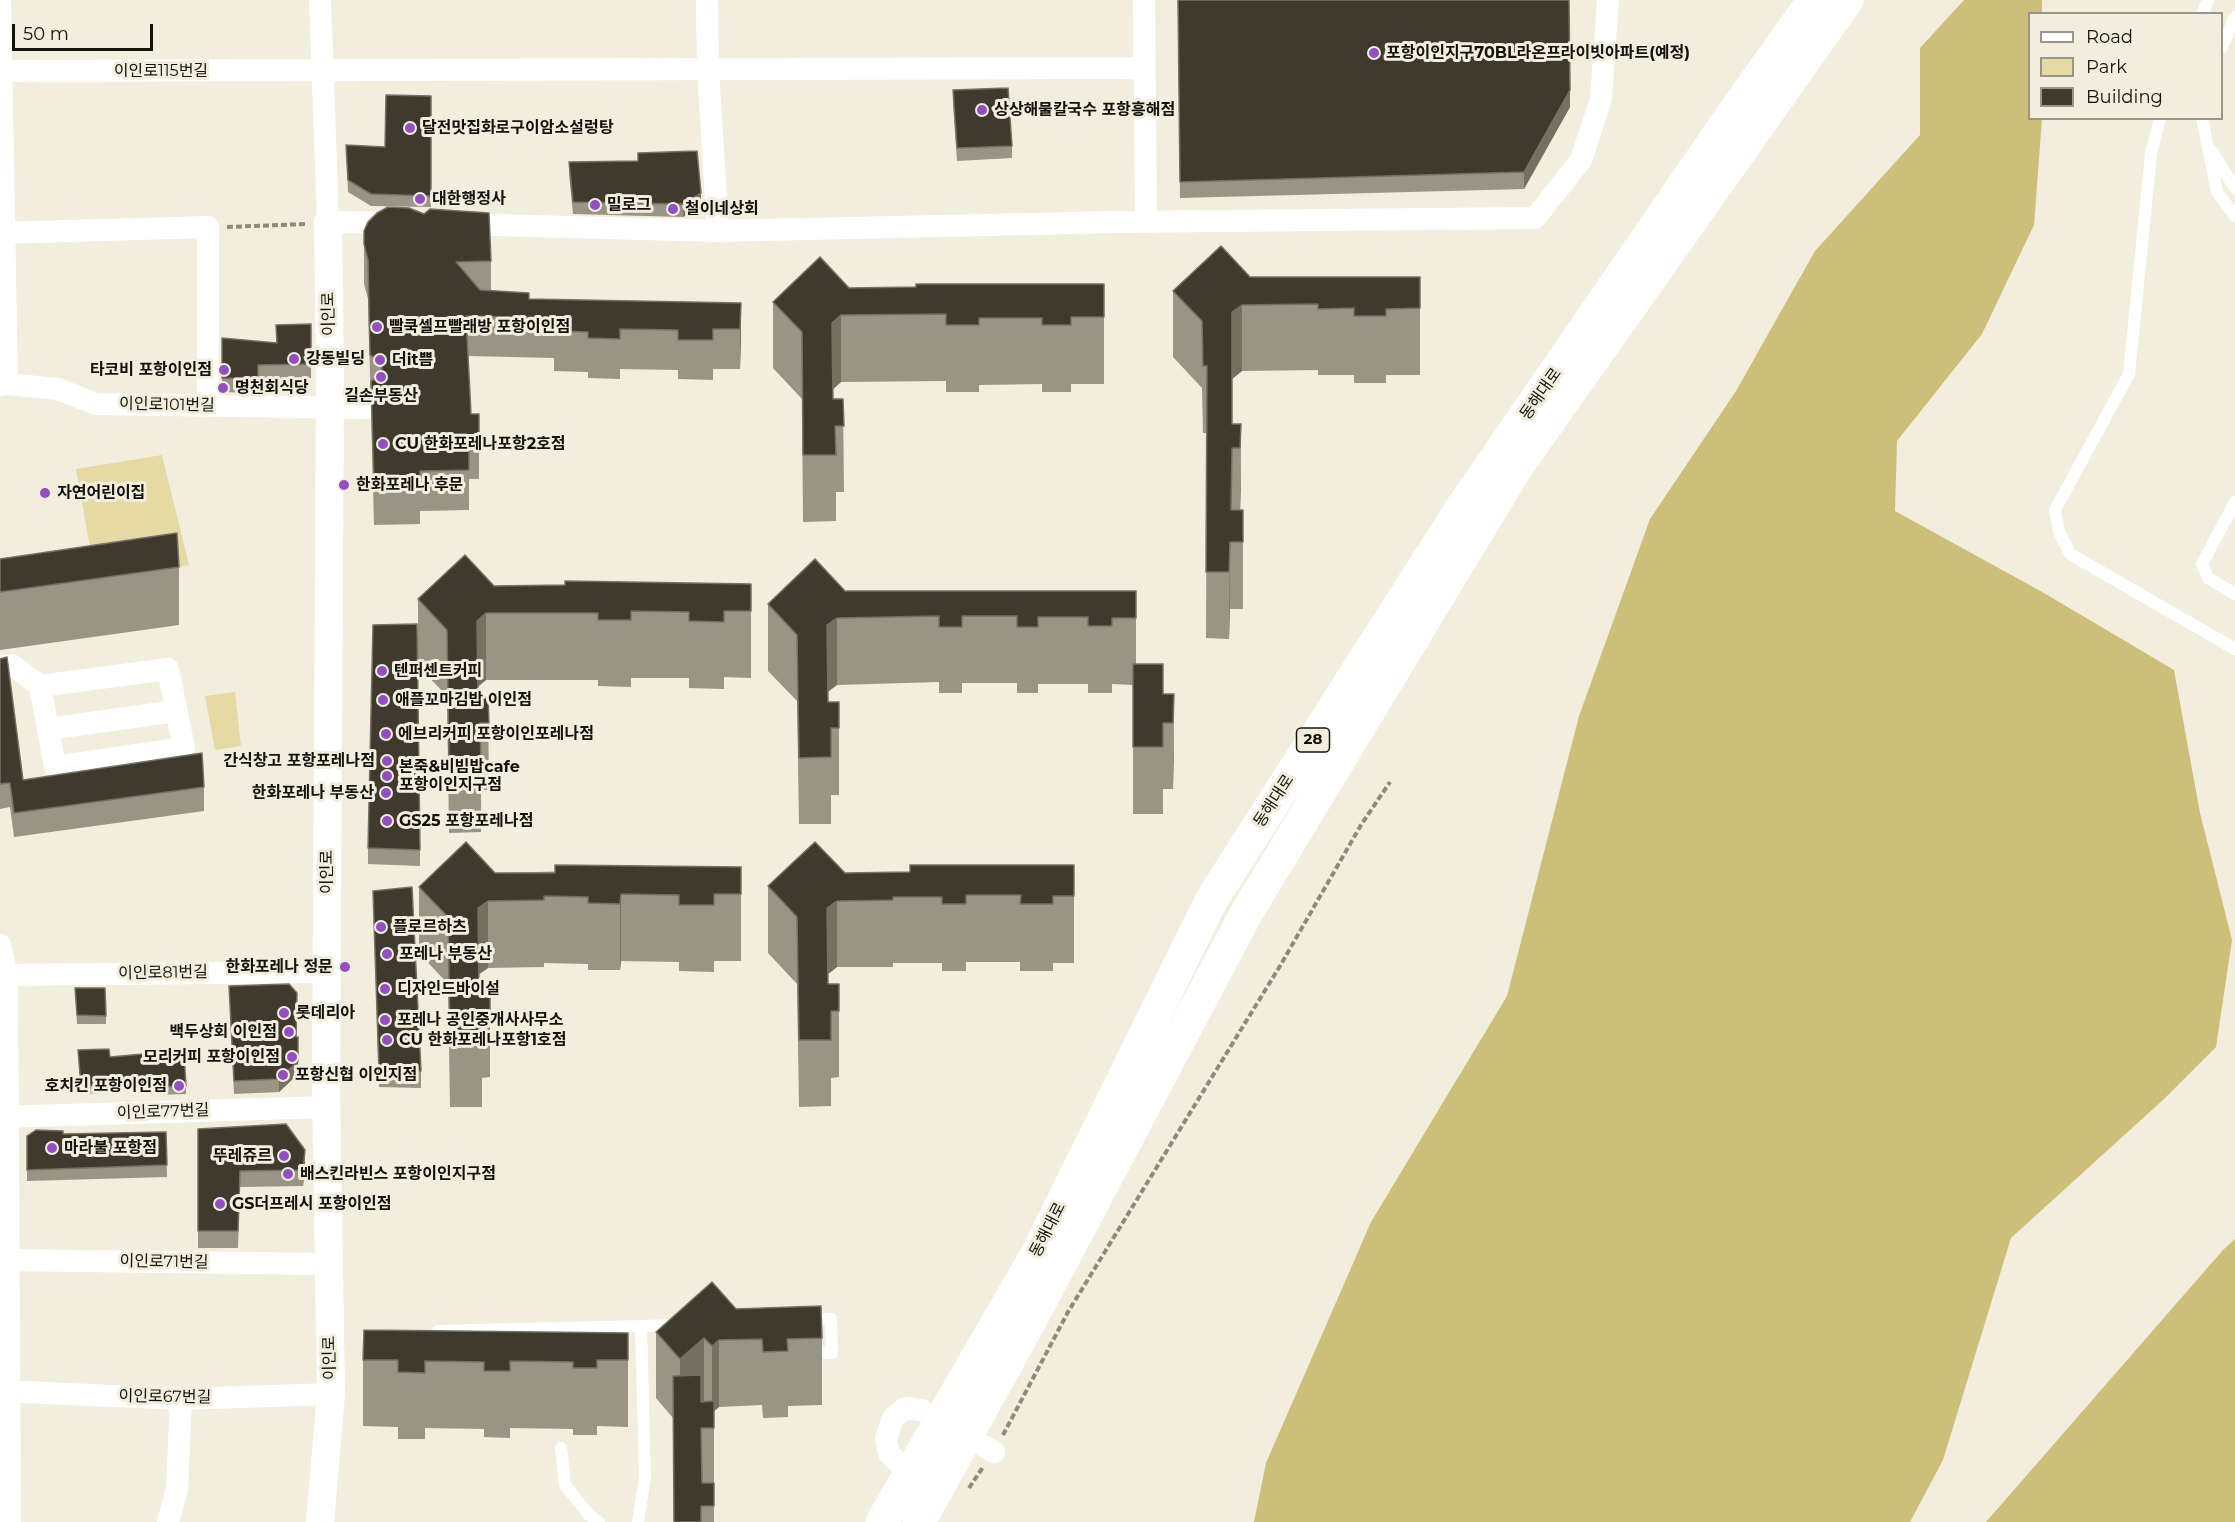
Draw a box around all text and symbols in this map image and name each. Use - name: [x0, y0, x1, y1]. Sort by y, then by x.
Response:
- scale bar: [15, 12, 156, 50]
- legend: [2028, 12, 2223, 120]
- text: 50 m: [23, 23, 69, 45]
- text: Road: [2086, 26, 2133, 48]
- place label: 포항이인지구70BL라온프라이빗아파트(예정): [1386, 43, 1690, 63]
- marker: 포항이인지구70BL라온프라이빗아파트(예정): [1367, 46, 1381, 60]
- text: Park: [2086, 56, 2127, 78]
- street label: 이인로115번길: [114, 61, 208, 81]
- text: Building: [2086, 86, 2163, 108]
- place label: 상상해물칼국수 포항흥해점: [994, 100, 1175, 120]
- marker: 상상해물칼국수 포항흥해점: [975, 103, 989, 117]
- place label: 달전맛집화로구이암소설렁탕: [422, 118, 613, 138]
- marker: 달전맛집화로구이암소설렁탕: [403, 121, 417, 135]
- place label: 대한행정사: [432, 189, 506, 209]
- marker: 대한행정사: [413, 192, 427, 206]
- place label: 밀로그: [607, 195, 651, 215]
- marker: 밀로그: [588, 198, 602, 212]
- place label: 철이네상회: [685, 199, 759, 219]
- marker: 철이네상회: [666, 202, 680, 216]
- street label: 이인로: [319, 292, 339, 336]
- place label: 빨쿡셀프빨래방 포항이인점: [389, 317, 570, 337]
- marker: 빨쿡셀프빨래방 포항이인점: [370, 320, 384, 334]
- place label: 강동빌딩: [306, 349, 365, 369]
- place label: 더it쁨: [392, 350, 433, 370]
- marker: 강동빌딩: [287, 352, 301, 366]
- marker: 더it쁨: [373, 353, 387, 367]
- place label: 타코비 포항이인점: [90, 360, 212, 380]
- marker: 타코비 포항이인점: [217, 363, 231, 377]
- street label: 동해대로: [1516, 364, 1566, 424]
- marker: 길손부동산: [374, 370, 388, 384]
- place label: 명천회식당: [235, 378, 309, 398]
- marker: 명천회식당: [216, 381, 230, 395]
- place label: 길손부동산: [344, 386, 418, 406]
- street label: 이인로101번길: [119, 395, 215, 415]
- place label: CU 한화포레나포항2호점: [395, 434, 566, 454]
- marker: CU 한화포레나포항2호점: [376, 437, 390, 451]
- place label: 한화포레나 후문: [356, 475, 464, 495]
- marker: 한화포레나 후문: [337, 478, 351, 492]
- place label: 자연어린이집: [57, 483, 145, 503]
- marker: 자연어린이집: [38, 486, 52, 500]
- place label: 텐퍼센트커피: [394, 661, 482, 681]
- marker: 텐퍼센트커피: [375, 664, 389, 678]
- place label: 애플꼬마김밥 이인점: [395, 690, 532, 710]
- marker: 애플꼬마김밥 이인점: [376, 693, 390, 707]
- place label: 에브리커피 포항이인포레나점: [398, 724, 594, 744]
- marker: 에브리커피 포항이인포레나점: [379, 727, 393, 741]
- road number: 28: [1296, 728, 1330, 752]
- place label: 간식창고 포항포레나점: [223, 751, 375, 771]
- marker: 간식창고 포항포레나점: [380, 754, 394, 768]
- place label: 본죽&비빔밥cafe 포항이인지구점: [399, 757, 520, 795]
- marker: 본죽&비빔밥cafe 포항이인지구점: [380, 769, 394, 783]
- street label: 동해대로: [1250, 771, 1298, 831]
- place label: 한화포레나 부동산: [252, 783, 374, 803]
- marker: 한화포레나 부동산: [379, 786, 393, 800]
- place label: GS25 포항포레나점: [399, 811, 533, 831]
- marker: GS25 포항포레나점: [380, 814, 394, 828]
- street label: 이인로: [317, 850, 337, 894]
- place label: 플로르하츠: [393, 917, 467, 937]
- marker: 플로르하츠: [374, 920, 388, 934]
- place label: 포레나 부동산: [399, 944, 492, 964]
- marker: 포레나 부동산: [380, 947, 394, 961]
- place label: 한화포레나 정문: [225, 957, 333, 977]
- marker: 한화포레나 정문: [338, 960, 352, 974]
- street label: 이인로81번길: [118, 963, 208, 983]
- place label: 디자인드바이설: [397, 979, 500, 999]
- marker: 디자인드바이설: [378, 982, 392, 996]
- place label: 롯데리아: [296, 1003, 355, 1023]
- marker: 롯데리아: [277, 1006, 291, 1020]
- place label: 포레나 공인중개사사무소: [397, 1010, 563, 1030]
- marker: 포레나 공인중개사사무소: [378, 1013, 392, 1027]
- place label: 백두상회 이인점: [169, 1022, 277, 1042]
- marker: 백두상회 이인점: [282, 1025, 296, 1039]
- place label: CU 한화포레나포항1호점: [399, 1030, 566, 1050]
- marker: CU 한화포레나포항1호점: [380, 1033, 394, 1047]
- place label: 모리커피 포항이인점: [143, 1047, 280, 1067]
- marker: 모리커피 포항이인점: [285, 1050, 299, 1064]
- place label: 포항신협 이인지점: [295, 1065, 417, 1085]
- marker: 포항신협 이인지점: [276, 1068, 290, 1082]
- place label: 호치킨 포항이인점: [45, 1076, 167, 1096]
- marker: 호치킨 포항이인점: [172, 1079, 186, 1093]
- street label: 이인로77번길: [116, 1101, 210, 1123]
- place label: 마라불 포항점: [64, 1138, 157, 1158]
- marker: 마라불 포항점: [45, 1141, 59, 1155]
- place label: 뚜레쥬르: [213, 1146, 272, 1166]
- marker: 뚜레쥬르: [277, 1149, 291, 1163]
- place label: 배스킨라빈스 포항이인지구점: [300, 1164, 496, 1184]
- marker: 배스킨라빈스 포항이인지구점: [281, 1167, 295, 1181]
- place label: GS더프레시 포항이인점: [232, 1194, 392, 1214]
- marker: GS더프레시 포항이인점: [213, 1197, 227, 1211]
- street label: 동해대로: [1026, 1199, 1070, 1261]
- street label: 이인로71번길: [119, 1252, 209, 1272]
- street label: 이인로: [320, 1336, 340, 1380]
- street label: 이인로67번길: [119, 1387, 211, 1407]

